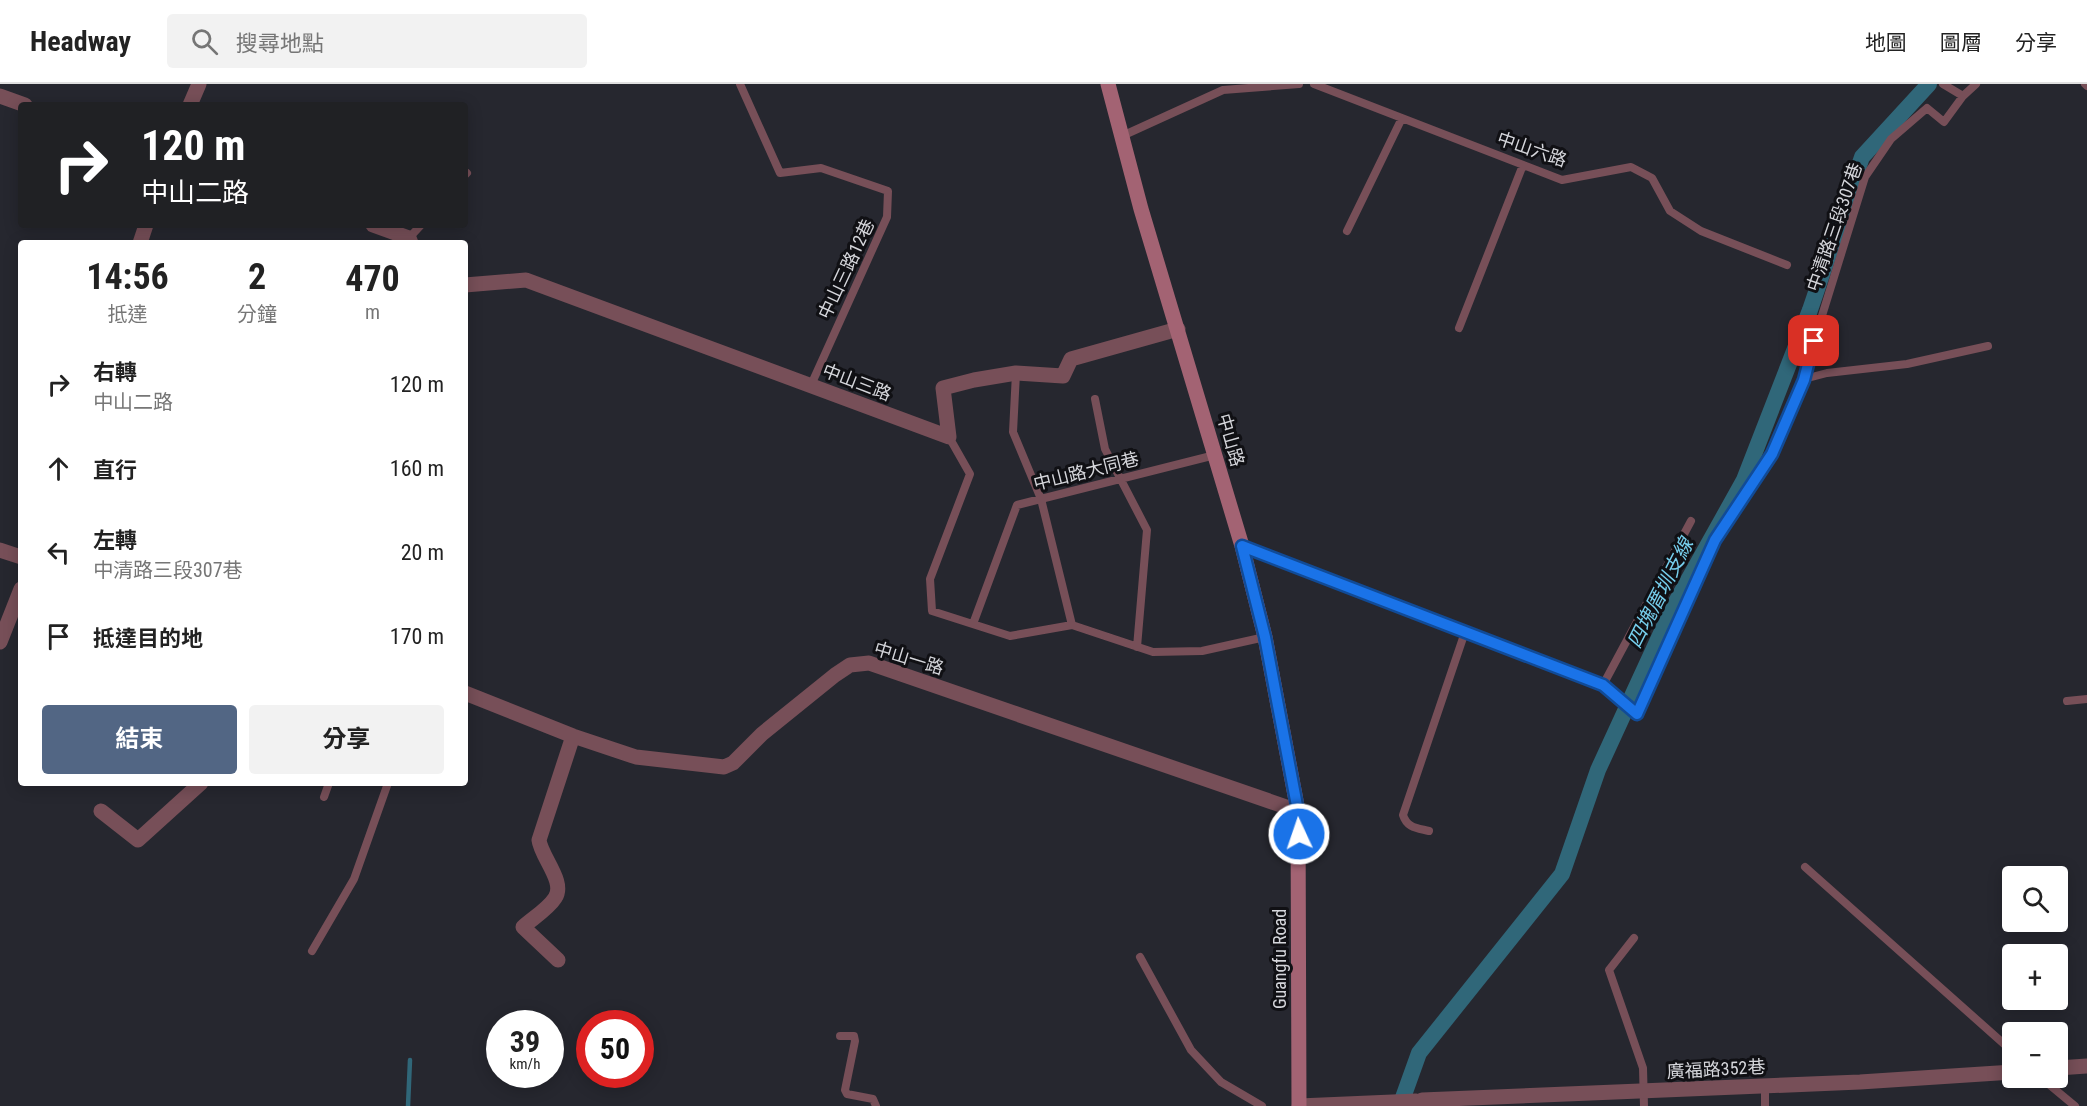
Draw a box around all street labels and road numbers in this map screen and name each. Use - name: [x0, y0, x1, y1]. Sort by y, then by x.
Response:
- street label: 中山六路: [1495, 127, 1569, 171]
- street label: 中清路三段307巷: [1802, 160, 1866, 294]
- street label: 中山三路12巷: [814, 216, 878, 322]
- street label: 中山三路: [820, 359, 894, 405]
- street label: 中山路: [1213, 411, 1249, 469]
- street label: 中山路大同巷: [1031, 448, 1141, 494]
- street label: 中山一路: [872, 637, 946, 679]
- street label: Guangfu Road: [1269, 909, 1290, 1009]
- street label: 廣福路352巷: [1666, 1056, 1766, 1082]

